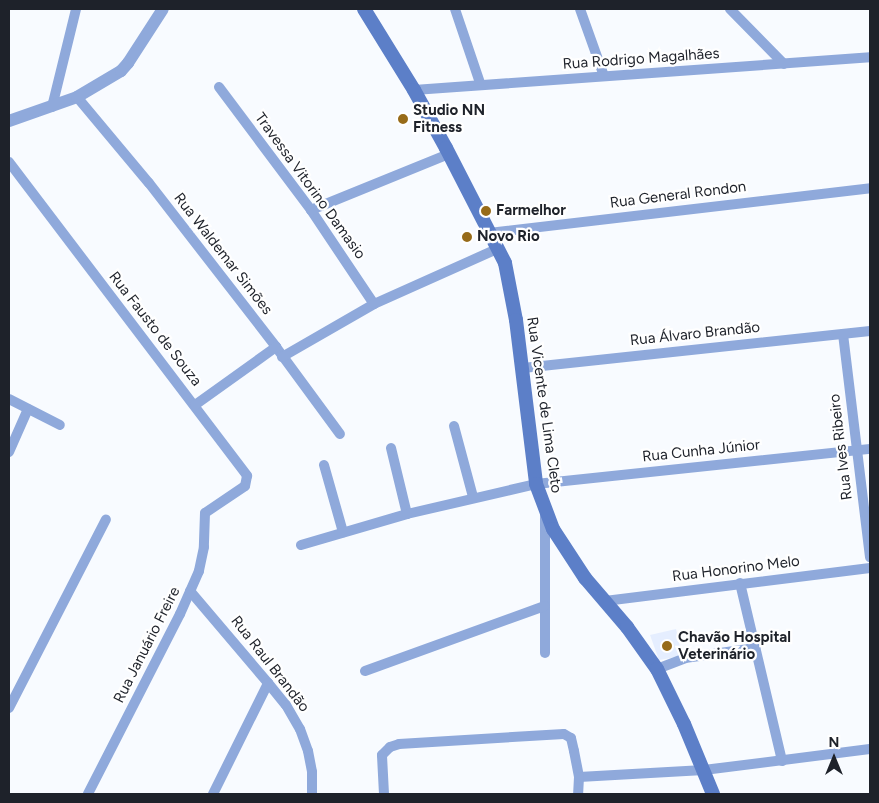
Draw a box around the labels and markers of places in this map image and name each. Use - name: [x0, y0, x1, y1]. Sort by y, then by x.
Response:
- place label: Studio NN Fitness: [413, 101, 485, 136]
- marker: Studio NN Fitness: [397, 113, 409, 125]
- place label: Farmelhor: [496, 202, 566, 220]
- marker: Farmelhor: [480, 205, 492, 217]
- place label: Novo Rio: [477, 228, 540, 246]
- marker: Novo Rio: [461, 231, 473, 243]
- place label: Chavão Hospital Veterinário: [678, 628, 791, 663]
- marker: Chavão Hospital Veterinário: [660, 639, 674, 653]

